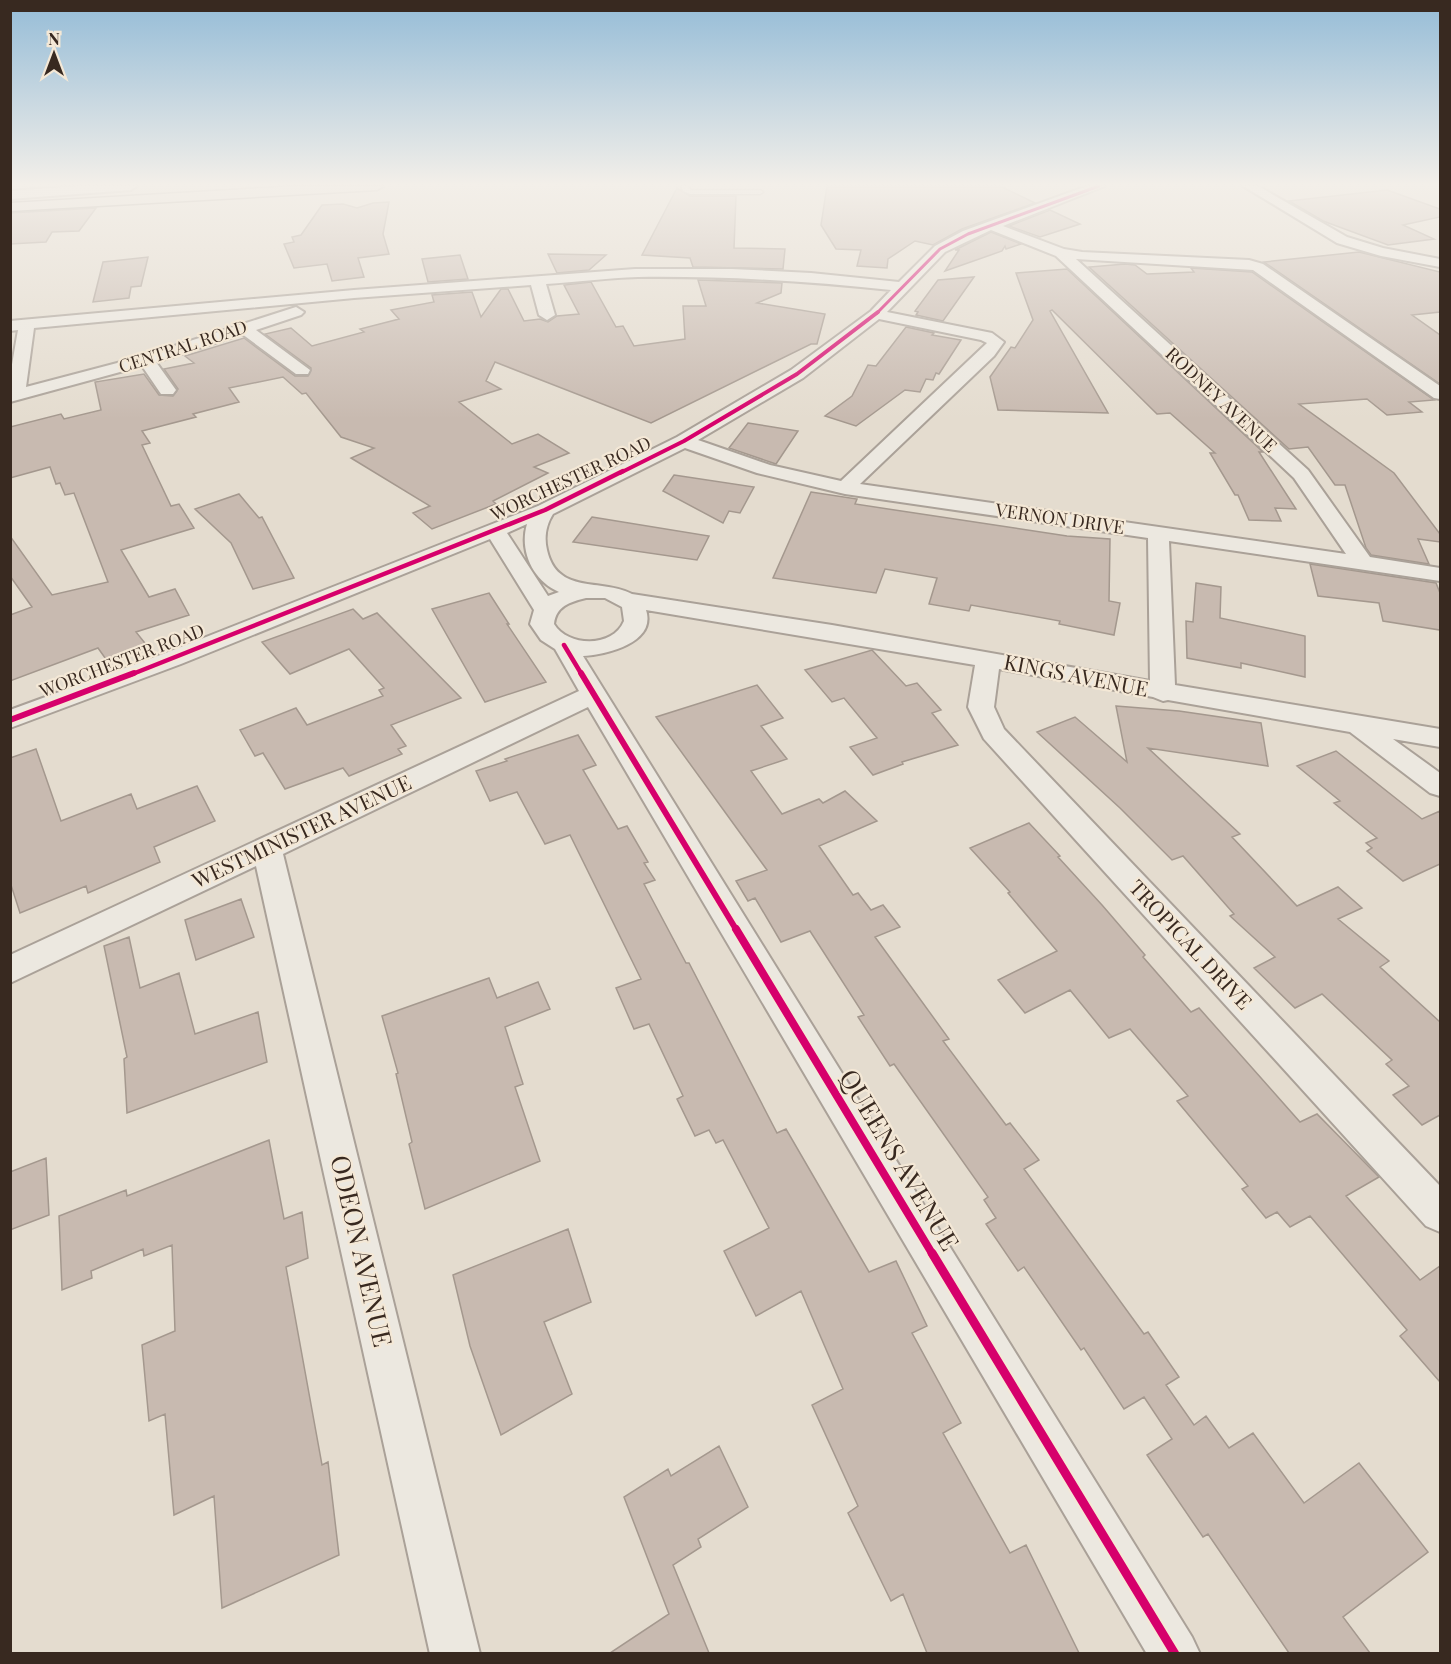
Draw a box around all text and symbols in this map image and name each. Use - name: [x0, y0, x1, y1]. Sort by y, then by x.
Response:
- north arrow: [24, 24, 84, 84]
- text: N: [48, 28, 60, 49]
- street label: CENTRAL ROAD: [115, 314, 250, 378]
- street label: RODNEY AVENUE: [1161, 341, 1283, 457]
- street label: WORCHESTER ROAD: [486, 430, 655, 526]
- street label: VERNON DRIVE: [993, 497, 1126, 539]
- street label: WORCHESTER ROAD: [35, 618, 207, 703]
- street label: KINGS AVENUE: [1002, 646, 1151, 702]
- street label: WESTMINISTER AVENUE: [186, 767, 415, 894]
- street label: TROPICAL DRIVE: [1124, 873, 1259, 1015]
- street label: QUEENS AVENUE: [832, 1062, 968, 1256]
- street label: ODEON AVENUE: [323, 1151, 402, 1350]

